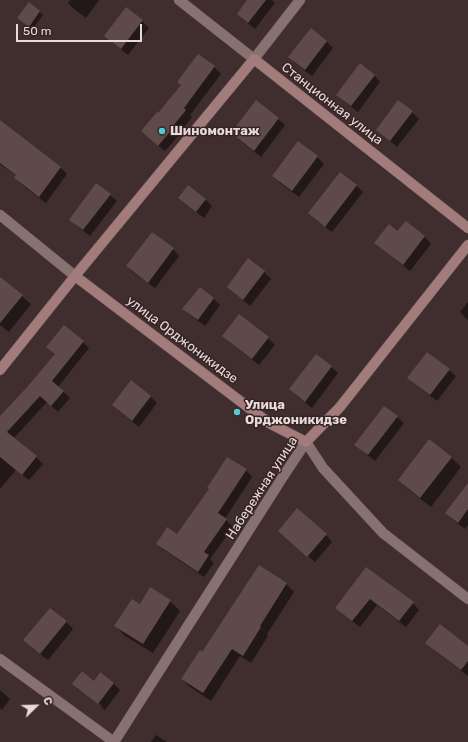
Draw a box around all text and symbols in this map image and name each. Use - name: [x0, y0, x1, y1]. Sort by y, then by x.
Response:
- scale bar: [18, 16, 144, 42]
- text: 50 m: [23, 24, 51, 38]
- street label: Станционная улица: [278, 60, 386, 148]
- place label: Шиномонтаж: [170, 123, 260, 139]
- marker: Шиномонтаж: [157, 126, 167, 136]
- street label: улица Орджоникидзе: [123, 293, 241, 387]
- place label: Улица Орджоникидзе: [245, 397, 347, 428]
- marker: Улица Орджоникидзе: [232, 407, 242, 417]
- street label: Набережная улица: [223, 434, 301, 542]
- north arrow: [16, 686, 56, 726]
- text: С: [40, 695, 55, 707]

